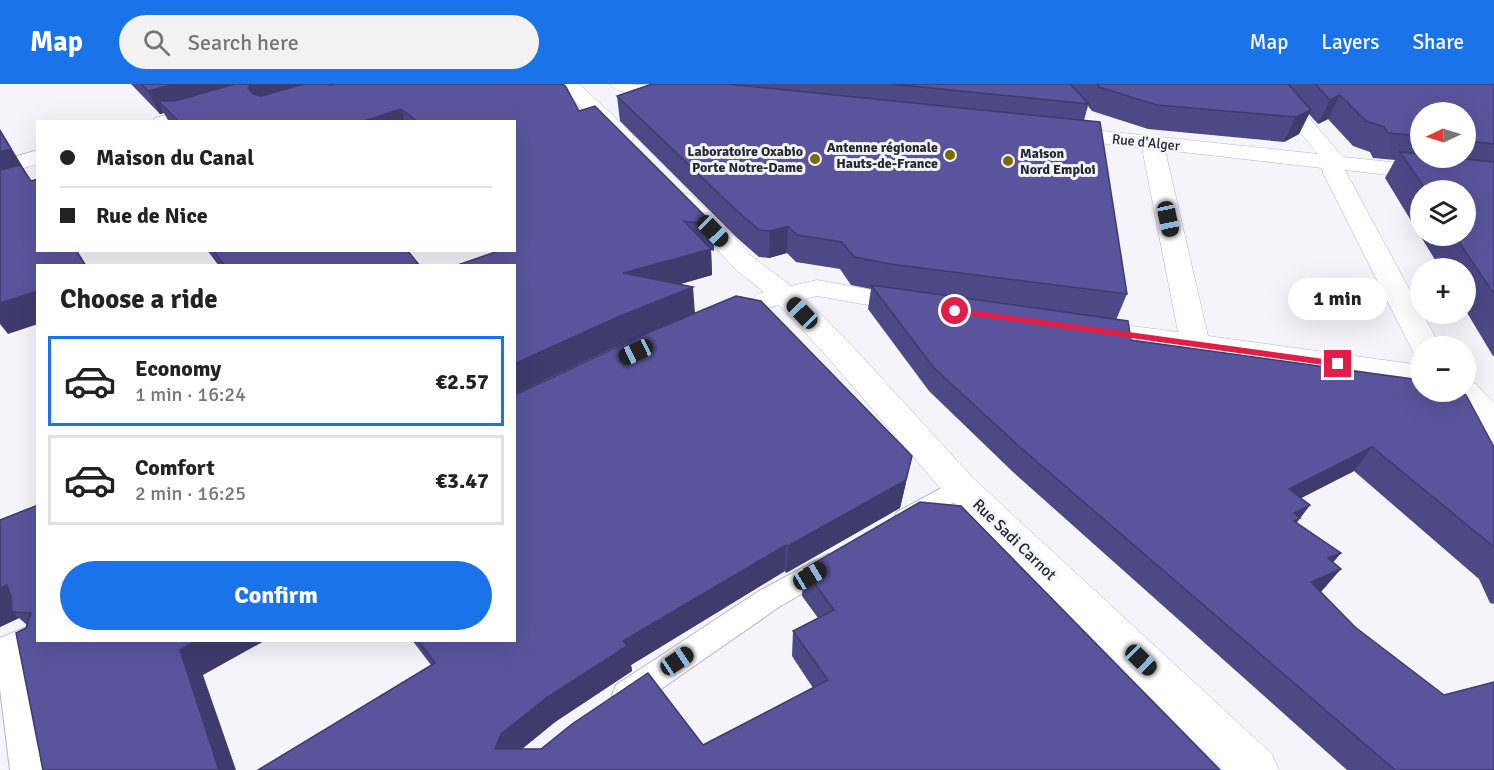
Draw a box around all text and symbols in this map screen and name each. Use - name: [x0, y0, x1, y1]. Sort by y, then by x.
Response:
- search box: [119, 15, 539, 69]
- text: Map: [30, 25, 83, 59]
- icon: search: [140, 26, 173, 59]
- text: Search here: [188, 29, 299, 56]
- text: Map: [1250, 29, 1288, 55]
- text: Layers: [1321, 29, 1379, 55]
- text: Share: [1412, 29, 1464, 55]
- north arrow: [1410, 102, 1476, 168]
- map controls: [1410, 102, 1476, 402]
- street label: Rue d'Alger: [1111, 130, 1182, 155]
- place label: Antenne régionale Hauts-de-France: [827, 139, 938, 172]
- place label: Laboratoire Oxabio Porte Notre-Dame: [687, 143, 803, 176]
- text: Maison du Canal: [96, 144, 254, 171]
- place label: Maison Nord Emploi: [1020, 145, 1096, 178]
- marker: Antenne régionale Hauts-de-France: [943, 148, 957, 162]
- marker: Laboratoire Oxabio Porte Notre-Dame: [808, 152, 822, 166]
- marker: Maison Nord Emploi: [1001, 154, 1015, 168]
- button: layers: [1410, 180, 1476, 246]
- car: [1155, 200, 1181, 238]
- text: Rue de Nice: [96, 202, 208, 229]
- car: [694, 212, 732, 250]
- button: +: [1410, 258, 1476, 324]
- callout: 1 min: [1288, 277, 1388, 319]
- text: Choose a ride: [60, 283, 218, 316]
- text: 1 min: [1313, 286, 1362, 311]
- car: [783, 294, 821, 332]
- route start: [941, 297, 968, 324]
- car: [616, 336, 656, 368]
- button: −: [1410, 336, 1476, 402]
- route end: [1324, 350, 1351, 377]
- icon: car: [63, 354, 117, 408]
- text: Economy: [135, 355, 221, 382]
- text: €2.57: [435, 368, 489, 395]
- text: 1 min · 16:24: [135, 382, 246, 407]
- icon: car: [63, 453, 117, 507]
- text: Comfort: [135, 454, 215, 481]
- text: €3.47: [435, 467, 489, 494]
- text: 2 min · 16:25: [135, 481, 246, 506]
- street label: Rue Sadi Carnot: [968, 495, 1061, 585]
- car: [790, 559, 830, 593]
- button: Confirm: [60, 561, 492, 630]
- car: [1122, 641, 1160, 679]
- car: [657, 643, 697, 679]

